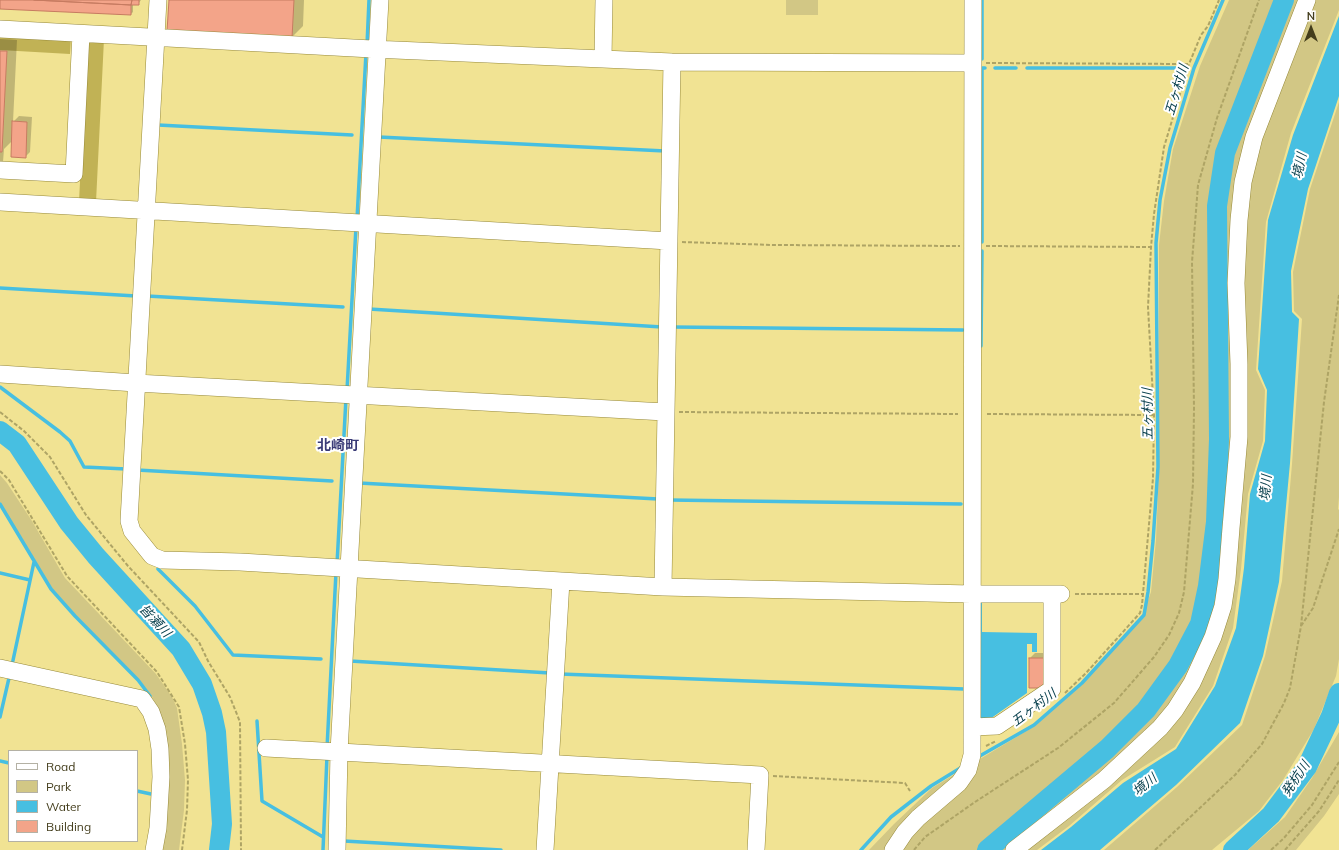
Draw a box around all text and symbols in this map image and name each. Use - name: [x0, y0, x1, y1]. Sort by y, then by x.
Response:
- north arrow: [1291, 8, 1331, 48]
- text: N: [1307, 9, 1315, 23]
- water label: 五ヶ村川: [1162, 63, 1192, 117]
- water label: 境川: [1290, 152, 1310, 180]
- water label: 五ヶ村川: [1140, 388, 1156, 440]
- district label: 北崎町: [317, 438, 359, 454]
- water label: 境川: [1257, 474, 1275, 502]
- water label: 皆瀬川: [136, 601, 174, 641]
- water label: 五ヶ村川: [1009, 686, 1059, 730]
- legend: [8, 750, 138, 842]
- water label: 発杭川: [1279, 758, 1313, 800]
- text: Road: [46, 759, 75, 774]
- water label: 境川: [1130, 771, 1160, 799]
- text: Park: [46, 779, 71, 794]
- text: Water: [46, 799, 81, 814]
- text: Building: [46, 819, 91, 834]

